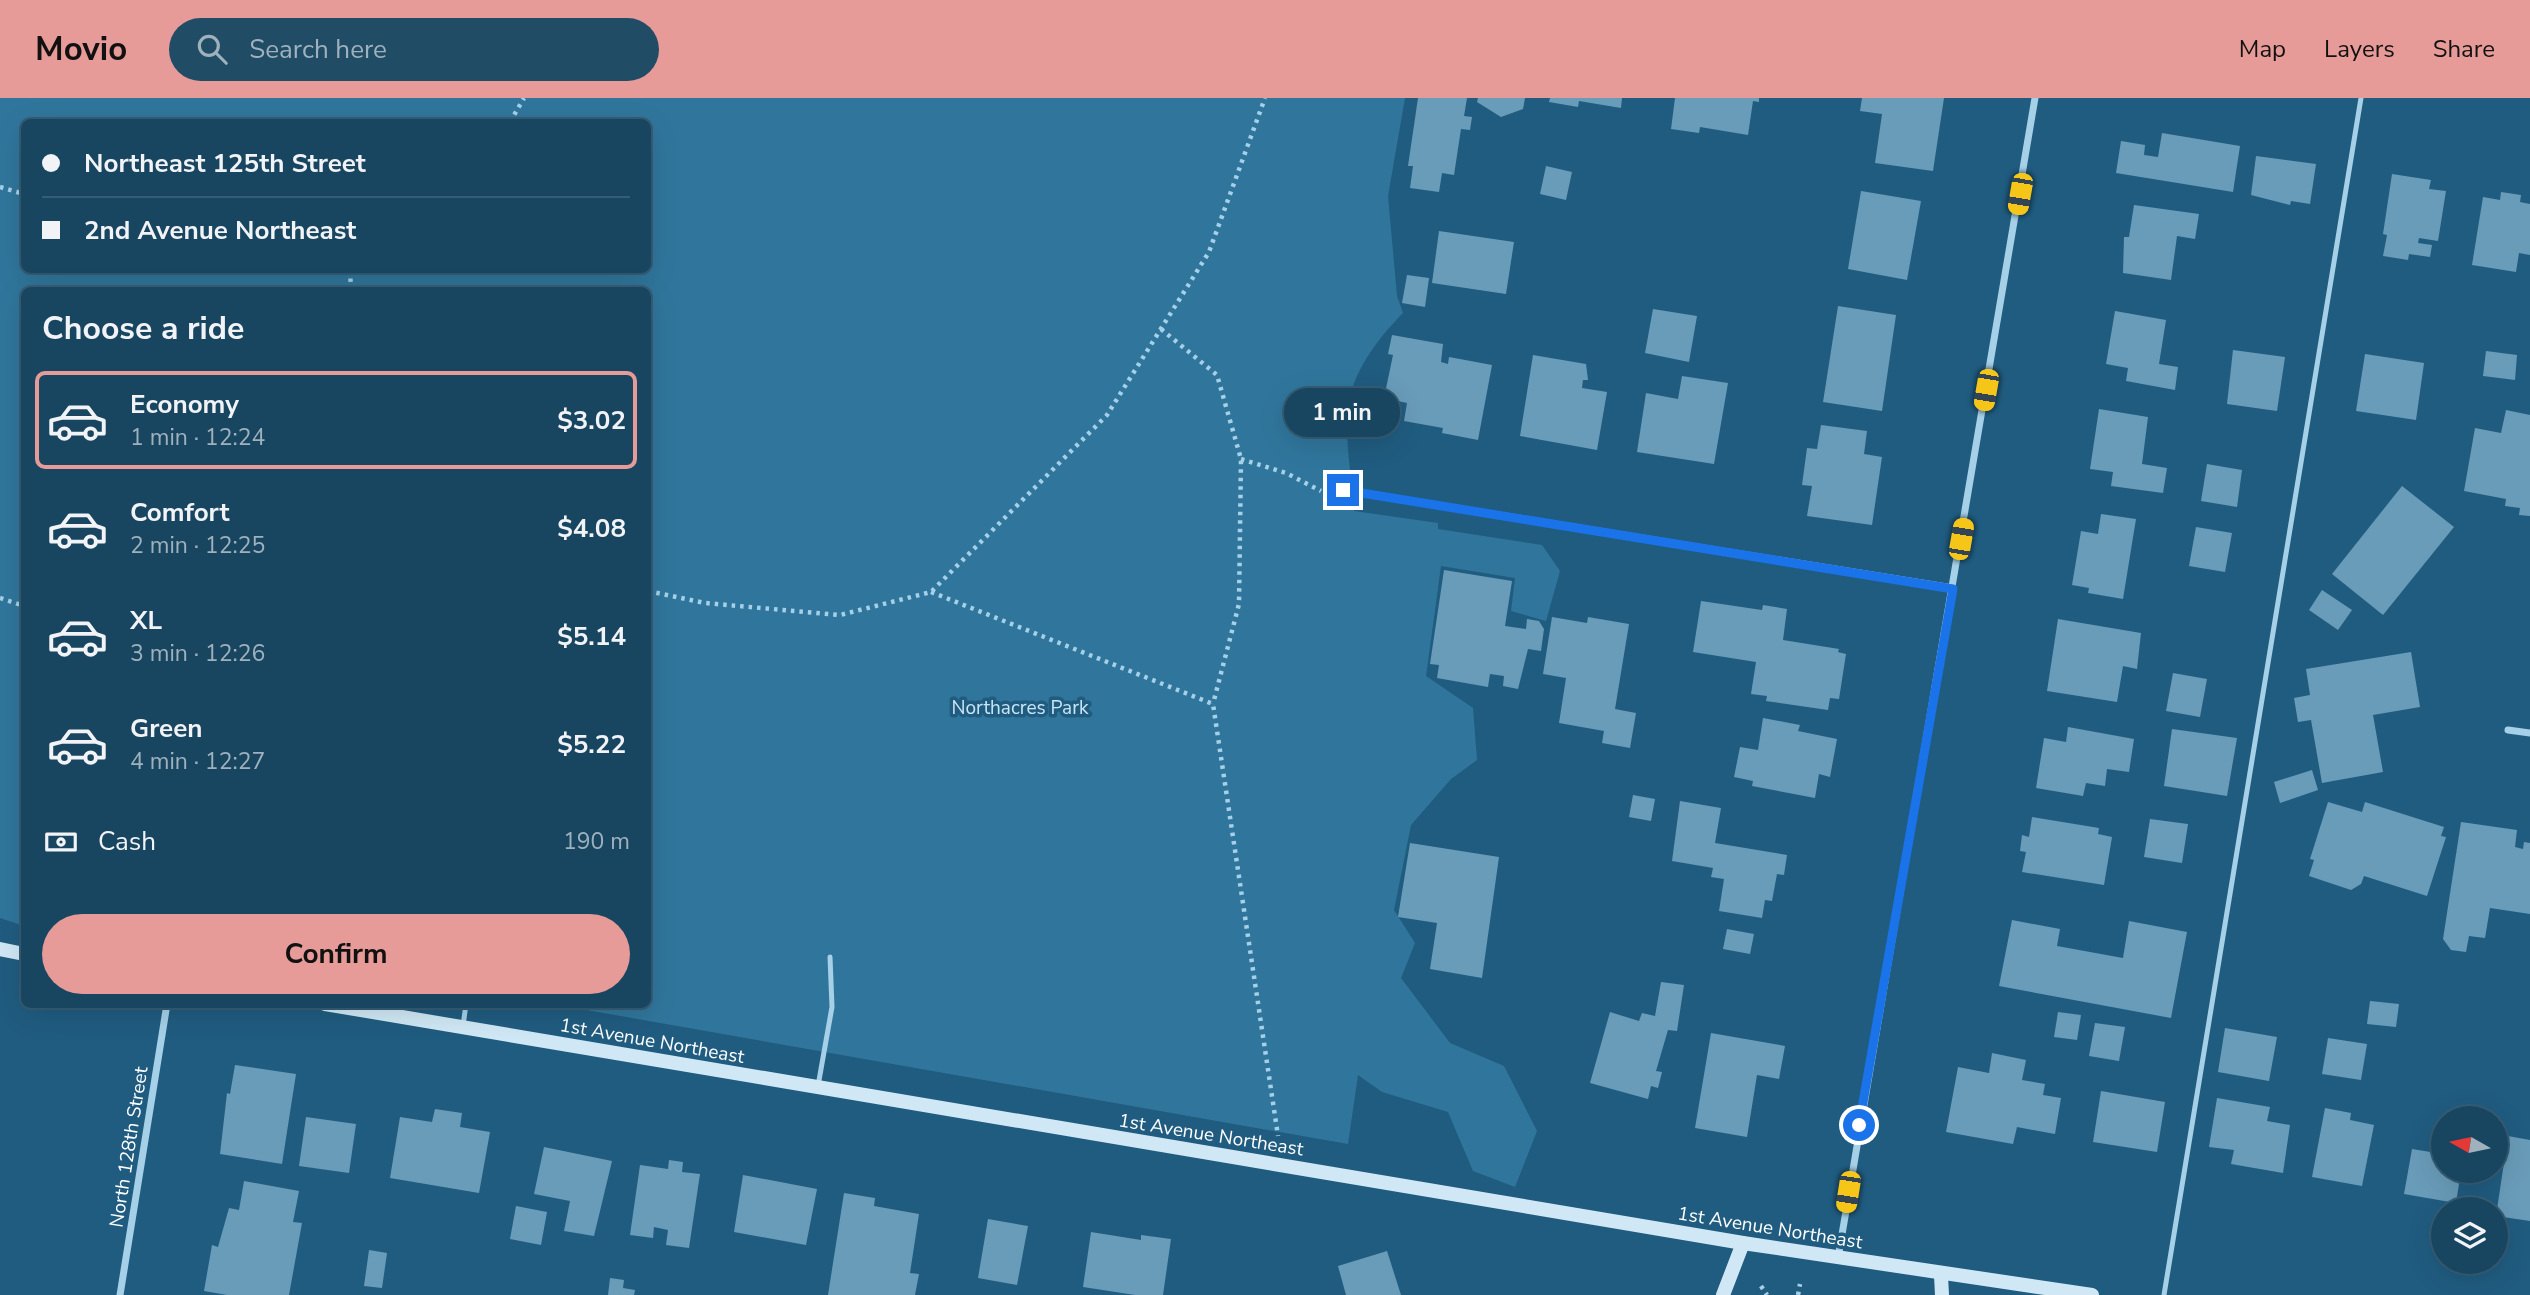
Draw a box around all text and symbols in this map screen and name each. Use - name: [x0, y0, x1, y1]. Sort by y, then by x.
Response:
- search box: [169, 18, 659, 81]
- text: Movio: [35, 27, 127, 72]
- icon: search: [193, 30, 231, 68]
- text: Search here: [249, 32, 387, 67]
- text: Map: [2239, 33, 2286, 65]
- text: Layers: [2324, 33, 2395, 65]
- text: Share: [2433, 33, 2495, 65]
- text: Northeast 125th Street: [84, 146, 366, 181]
- car: [2007, 171, 2034, 217]
- text: 2nd Avenue Northeast: [84, 213, 356, 248]
- text: Choose a ride: [42, 307, 244, 350]
- car: [1973, 367, 2000, 413]
- text: Economy: [130, 387, 239, 422]
- callout: 1 min: [1285, 388, 1401, 438]
- icon: car: [46, 389, 109, 452]
- text: 1 min: [1312, 397, 1372, 428]
- text: $3.02: [557, 403, 626, 438]
- text: 1 min · 12:24: [130, 422, 265, 453]
- route end: [1327, 474, 1359, 506]
- text: Comfort: [130, 495, 230, 530]
- icon: car: [46, 497, 109, 560]
- text: $4.08: [557, 511, 626, 546]
- car: [1948, 516, 1975, 562]
- text: 2 min · 12:25: [130, 530, 265, 561]
- text: XL: [130, 603, 162, 638]
- icon: car: [46, 605, 109, 668]
- text: $5.14: [557, 619, 626, 654]
- text: 3 min · 12:26: [130, 638, 265, 669]
- park label: Northacres Park: [952, 695, 1089, 721]
- text: Green: [130, 711, 203, 746]
- icon: car: [46, 713, 109, 776]
- text: $5.22: [557, 727, 626, 762]
- text: 4 min · 12:27: [130, 746, 265, 777]
- icon: cash: [42, 823, 80, 861]
- text: Cash: [98, 824, 156, 859]
- text: 190 m: [563, 826, 630, 857]
- button: Confirm: [42, 914, 630, 994]
- street label: 1st Avenue Northeast: [558, 1012, 747, 1070]
- street label: North 128th Street: [103, 1064, 155, 1229]
- north arrow: [2431, 1106, 2508, 1183]
- map controls: [2431, 1106, 2508, 1274]
- street label: 1st Avenue Northeast: [1117, 1108, 1306, 1163]
- route start: [1843, 1109, 1875, 1141]
- car: [1835, 1170, 1862, 1214]
- button: layers: [2431, 1197, 2508, 1274]
- street label: 1st Avenue Northeast: [1676, 1201, 1865, 1256]

